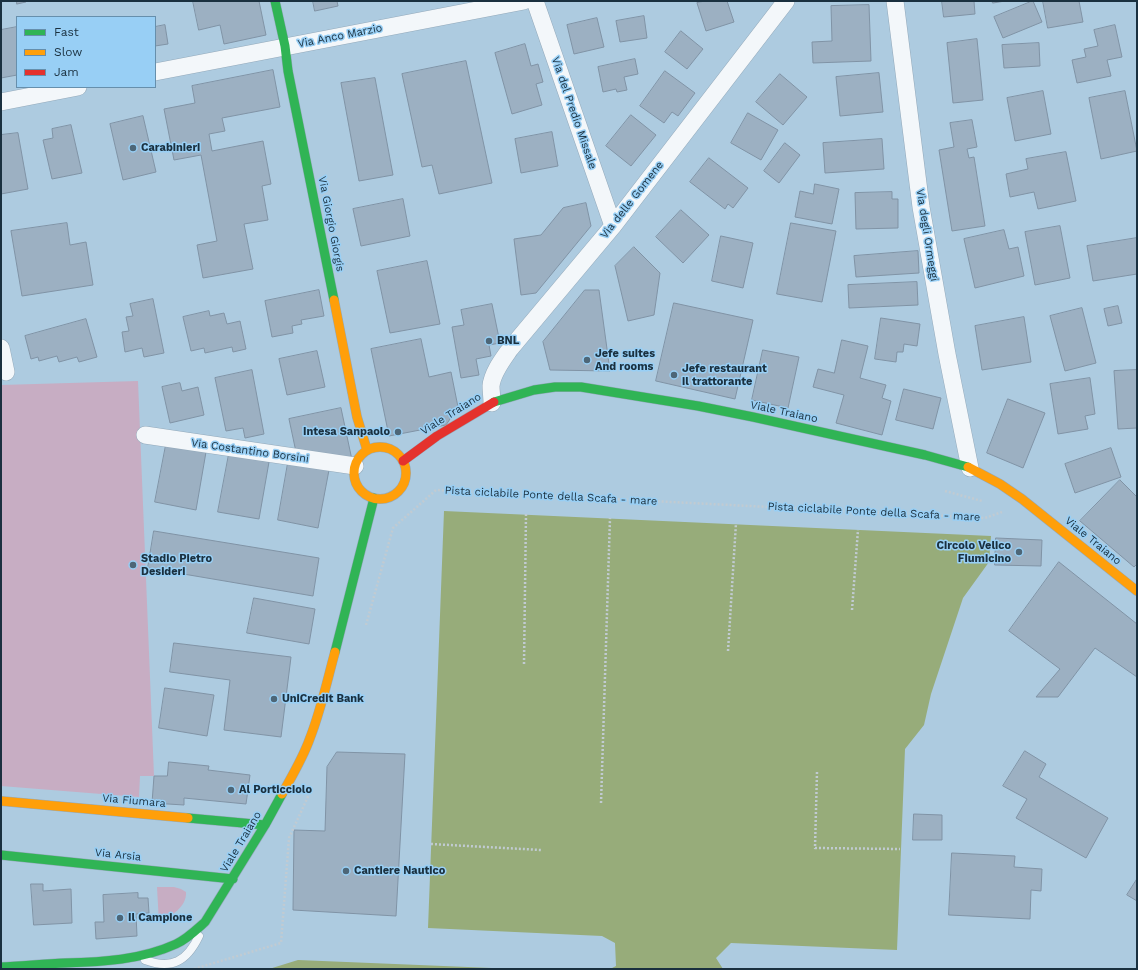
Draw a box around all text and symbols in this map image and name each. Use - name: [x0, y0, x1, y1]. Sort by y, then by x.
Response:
- legend: [16, 16, 156, 88]
- street label: Via Anco Marzio: [297, 21, 383, 51]
- text: Fast: [54, 25, 79, 39]
- text: Slow: [54, 45, 82, 59]
- street label: Via del Predio Missale: [549, 55, 599, 171]
- text: Jam: [54, 65, 79, 79]
- place label: Carabinieri: [141, 141, 200, 155]
- marker: Carabinieri: [128, 143, 138, 153]
- street label: Via delle Gomene: [598, 159, 666, 241]
- street label: Via Giorgio Giorgis: [315, 175, 347, 273]
- street label: Via degli Ormeggi: [913, 188, 941, 282]
- place label: BNL: [497, 334, 519, 348]
- marker: BNL: [484, 336, 494, 346]
- place label: Jefe suites And rooms: [595, 347, 655, 373]
- marker: Jefe suites And rooms: [582, 355, 592, 365]
- place label: Jefe restaurant il trattorante: [682, 362, 767, 388]
- marker: Jefe restaurant il trattorante: [669, 370, 679, 380]
- street label: Viale Traiano: [418, 390, 484, 438]
- street label: Viale Traiano: [749, 398, 819, 426]
- place label: Intesa Sanpaolo: [303, 425, 390, 439]
- marker: Intesa Sanpaolo: [393, 427, 403, 437]
- street label: Via Costantino Borsini: [190, 436, 310, 466]
- street label: Pista ciclabile Ponte della Scafa - mare: [444, 484, 658, 508]
- street label: Pista ciclabile Ponte della Scafa - mare: [767, 500, 981, 524]
- street label: Viale Traiano: [1062, 514, 1124, 568]
- place label: Circolo Velico Fiumicino: [937, 539, 1011, 565]
- marker: Circolo Velico Fiumicino: [1014, 547, 1024, 557]
- place label: Stadio Pietro Desideri: [141, 552, 212, 578]
- marker: Stadio Pietro Desideri: [128, 560, 138, 570]
- place label: UniCredit Bank: [282, 692, 364, 706]
- marker: UniCredit Bank: [269, 694, 279, 704]
- place label: Al Porticciolo: [239, 783, 312, 797]
- marker: Al Porticciolo: [226, 785, 236, 795]
- street label: Via Fiumara: [102, 792, 166, 810]
- street label: Viale Traiano: [218, 809, 264, 875]
- street label: Via Arsia: [94, 846, 142, 864]
- place label: Cantiere Nautico: [354, 864, 445, 878]
- marker: Cantiere Nautico: [341, 866, 351, 876]
- place label: Il Campione: [128, 911, 192, 925]
- marker: Il Campione: [115, 913, 125, 923]

